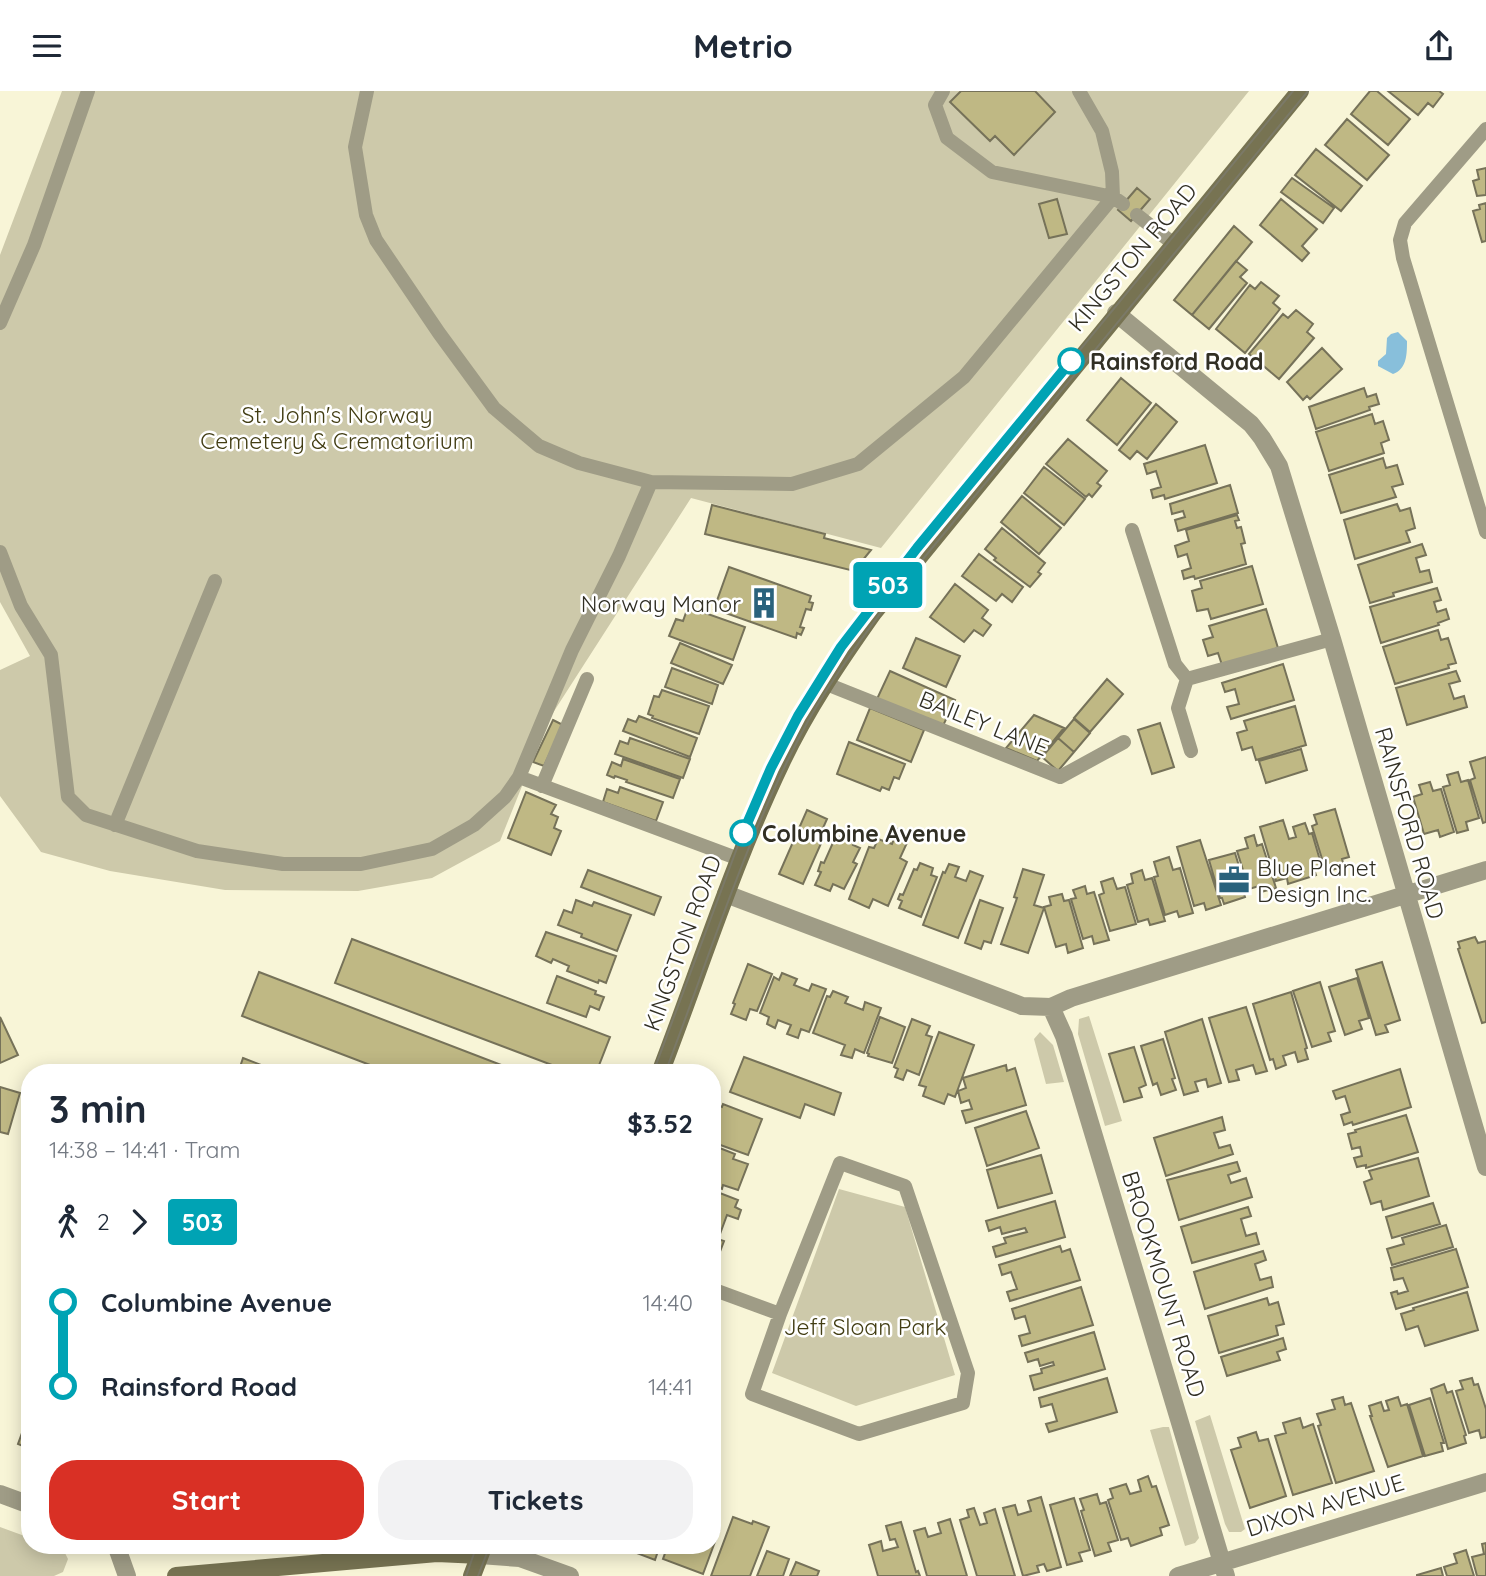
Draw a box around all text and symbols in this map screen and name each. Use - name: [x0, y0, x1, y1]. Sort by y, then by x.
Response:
- text: Metrio: [693, 26, 793, 66]
- icon: menu: [28, 27, 66, 65]
- icon: share: [1420, 27, 1458, 65]
- street label: KINGSTON ROAD: [1061, 177, 1203, 337]
- place label: Rainsford Road: [1090, 347, 1264, 376]
- marker: Rainsford Road: [1058, 348, 1084, 374]
- park label: St. John's Norway Cemetery & Crematorium: [200, 400, 474, 455]
- line badge: 503: [848, 562, 928, 608]
- text: 503: [867, 570, 909, 600]
- building icon: Norway Manor: [747, 586, 781, 620]
- place label: Norway Manor: [581, 589, 741, 618]
- street label: BAILEY LANE: [915, 684, 1053, 762]
- street label: RAINSFORD ROAD: [1369, 724, 1451, 922]
- place label: Columbine Avenue: [762, 819, 966, 848]
- marker: Columbine Avenue: [730, 820, 756, 846]
- street label: KINGSTON ROAD: [637, 851, 727, 1035]
- place label: Blue Planet Design Inc.: [1257, 853, 1377, 908]
- office icon: Blue Planet Design Inc.: [1217, 863, 1251, 897]
- text: 3 min: [49, 1085, 147, 1133]
- text: $3.52: [627, 1107, 693, 1140]
- text: 14:38 – 14:41 · Tram: [49, 1135, 240, 1164]
- street label: BROOKMOUNT ROAD: [1116, 1167, 1212, 1401]
- icon: walk: [49, 1203, 87, 1241]
- icon: forward: [120, 1203, 158, 1241]
- text: 2: [97, 1207, 110, 1236]
- text: 503: [182, 1207, 223, 1237]
- text: Columbine Avenue: [101, 1286, 332, 1319]
- text: 14:40: [643, 1288, 693, 1317]
- park label: Jeff Sloan Park: [783, 1312, 947, 1341]
- text: Rainsford Road: [101, 1370, 297, 1403]
- text: 14:41: [648, 1372, 693, 1401]
- button: Start: [49, 1460, 364, 1540]
- button: Tickets: [378, 1460, 693, 1540]
- street label: DIXON AVENUE: [1243, 1467, 1407, 1543]

